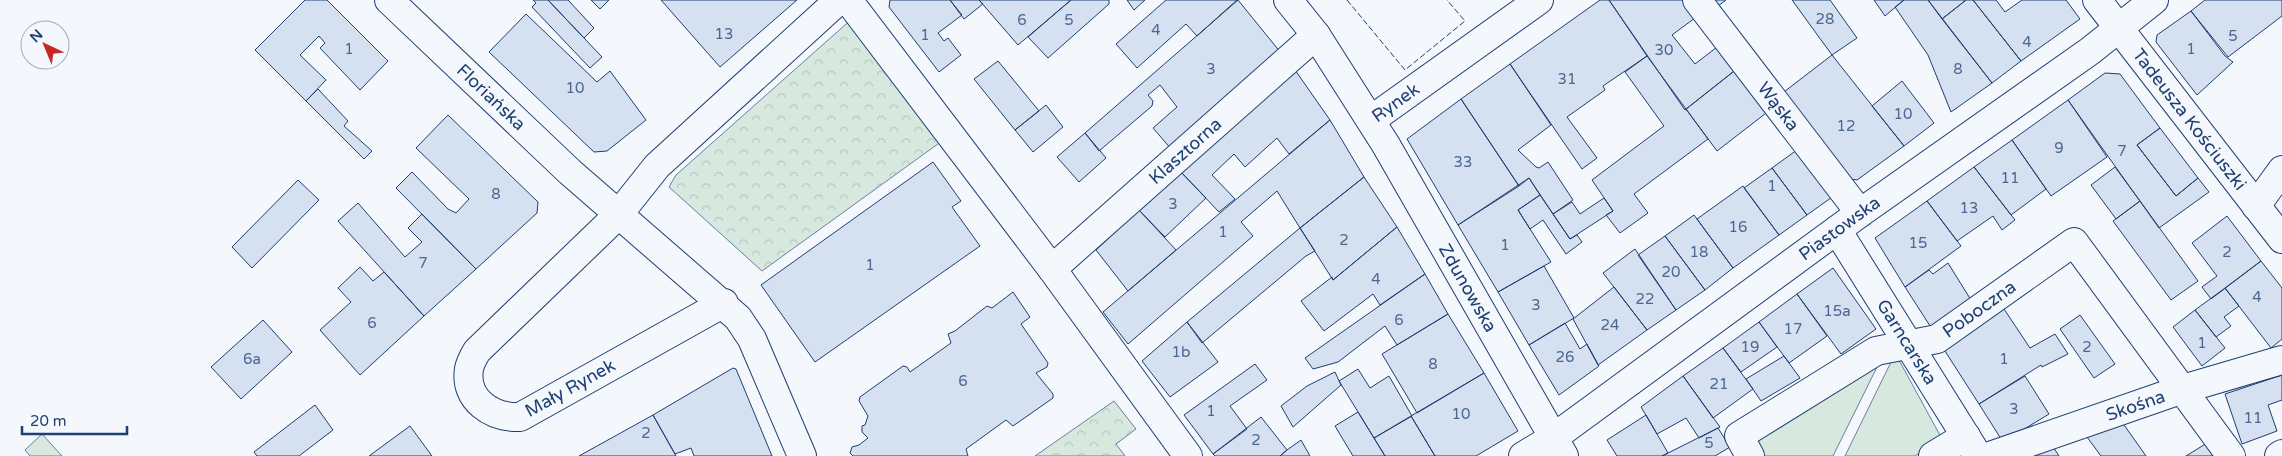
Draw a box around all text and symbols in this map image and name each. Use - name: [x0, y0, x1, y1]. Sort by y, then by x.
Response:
- house number: 28: [1816, 10, 1834, 28]
- house number: 6: [1017, 11, 1027, 29]
- house number: 5: [1064, 11, 1074, 29]
- north arrow: [20, 20, 70, 70]
- house number: 4: [1151, 21, 1161, 39]
- house number: 13: [715, 25, 733, 43]
- text: N: [26, 26, 46, 46]
- house number: 1: [920, 26, 930, 44]
- house number: 5: [2228, 27, 2238, 45]
- house number: 4: [2022, 33, 2032, 51]
- house number: 1: [344, 40, 354, 58]
- house number: 1: [2186, 40, 2196, 58]
- house number: 30: [1655, 41, 1673, 59]
- street label: Tadeusza Kościuszki: [2128, 44, 2251, 195]
- street label: Floriańska: [452, 59, 530, 135]
- house number: 3: [1206, 60, 1216, 78]
- house number: 8: [1953, 60, 1963, 78]
- house number: 31: [1558, 70, 1576, 88]
- street label: Rynek: [1367, 78, 1424, 127]
- street label: Wąska: [1753, 78, 1804, 135]
- house number: 10: [566, 79, 584, 97]
- house number: 10: [1894, 105, 1912, 123]
- street label: Klasztorna: [1144, 113, 1226, 189]
- house number: 12: [1837, 117, 1855, 135]
- house number: 9: [2054, 139, 2064, 157]
- house number: 7: [2117, 142, 2127, 160]
- house number: 33: [1454, 153, 1472, 171]
- house number: 11: [2001, 169, 2019, 187]
- house number: 1: [1767, 177, 1777, 195]
- house number: 8: [491, 185, 501, 203]
- street label: Piastowska: [1794, 191, 1884, 265]
- house number: 3: [1168, 195, 1178, 213]
- house number: 13: [1960, 199, 1978, 217]
- house number: 16: [1729, 218, 1747, 236]
- house number: 1: [1218, 223, 1228, 241]
- house number: 2: [1339, 231, 1349, 249]
- house number: 15: [1909, 234, 1927, 252]
- house number: 1: [1500, 236, 1510, 254]
- street label: Zdunowska: [1434, 240, 1502, 336]
- house number: 18: [1690, 243, 1708, 261]
- house number: 2: [2222, 243, 2232, 261]
- house number: 7: [418, 254, 428, 272]
- house number: 1: [865, 256, 875, 274]
- house number: 20: [1662, 263, 1680, 281]
- house number: 4: [1371, 270, 1381, 288]
- street label: Poboczna: [1938, 276, 2020, 343]
- house number: 4: [2252, 288, 2262, 306]
- house number: 22: [1636, 290, 1654, 308]
- street label: Garncarska: [1872, 295, 1942, 389]
- house number: 3: [1531, 296, 1541, 314]
- house number: 15a: [1823, 302, 1851, 320]
- house number: 6: [1394, 311, 1404, 329]
- house number: 6: [367, 314, 377, 332]
- house number: 24: [1601, 316, 1619, 334]
- house number: 17: [1784, 320, 1802, 338]
- house number: 1: [2197, 334, 2207, 352]
- house number: 19: [1741, 338, 1759, 356]
- house number: 2: [2082, 338, 2092, 356]
- house number: 1b: [1172, 343, 1190, 361]
- house number: 26: [1556, 348, 1574, 366]
- house number: 6a: [243, 350, 261, 368]
- house number: 1: [1999, 350, 2009, 368]
- street label: Mały Rynek: [521, 354, 619, 422]
- house number: 8: [1428, 355, 1438, 373]
- house number: 6: [958, 372, 968, 390]
- house number: 21: [1710, 375, 1728, 393]
- street label: Skośna: [2103, 385, 2168, 426]
- house number: 3: [2009, 400, 2019, 418]
- house number: 1: [1206, 402, 1216, 420]
- scale bar: [22, 404, 128, 436]
- house number: 10: [1452, 405, 1470, 423]
- house number: 11: [2244, 409, 2262, 427]
- text: 20 m: [30, 412, 67, 430]
- house number: 2: [641, 424, 651, 442]
- house number: 2: [1251, 431, 1261, 449]
- house number: 5: [1704, 434, 1714, 452]

